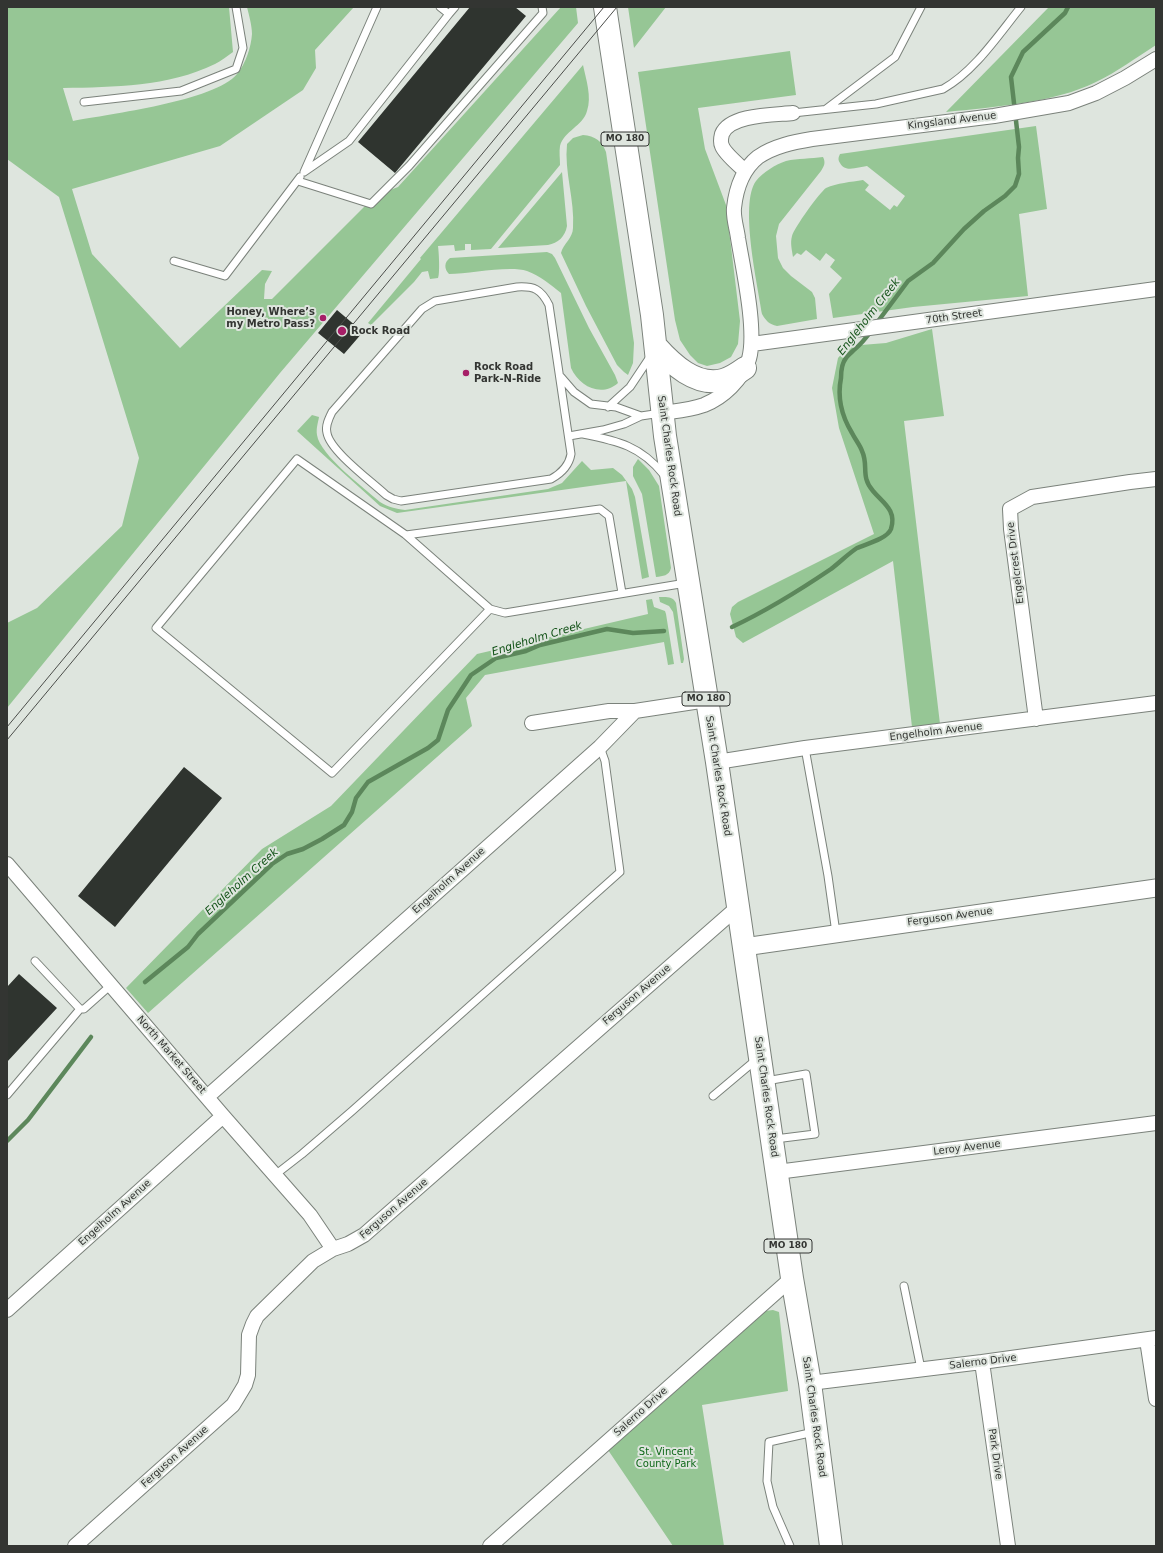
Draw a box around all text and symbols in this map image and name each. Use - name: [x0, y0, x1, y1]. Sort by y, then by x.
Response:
- street label: Kingsland Avenue: [907, 110, 997, 132]
- road number: MO 180: [601, 132, 649, 146]
- water label: Engleholm Creek: [835, 276, 903, 358]
- place label: Honey, Where’s my Metro Pass?: [226, 306, 315, 330]
- street label: 70th Street: [925, 307, 983, 327]
- marker: Honey, Where’s my Metro Pass?: [318, 313, 328, 323]
- marker: Rock Road: [336, 325, 348, 337]
- place label: Rock Road: [351, 325, 410, 337]
- place label: Rock Road Park-N-Ride: [474, 361, 541, 384]
- marker: Rock Road Park-N-Ride: [461, 368, 471, 378]
- street label: Saint Charles Rock Road: [655, 395, 683, 517]
- street label: Engelcrest Drive: [1005, 521, 1027, 605]
- water label: Engleholm Creek: [490, 619, 584, 659]
- road number: MO 180: [682, 692, 730, 706]
- street label: Saint Charles Rock Road: [703, 715, 733, 837]
- street label: Engelholm Avenue: [889, 720, 983, 744]
- street label: Engelholm Avenue: [410, 845, 488, 917]
- water label: Engleholm Creek: [203, 846, 281, 918]
- street label: Ferguson Avenue: [907, 905, 993, 929]
- street label: Ferguson Avenue: [601, 962, 673, 1028]
- street label: North Market Street: [134, 1014, 208, 1096]
- street label: Saint Charles Rock Road: [752, 1036, 780, 1158]
- street label: Leroy Avenue: [933, 1138, 1001, 1158]
- street label: Ferguson Avenue: [358, 1176, 430, 1242]
- street label: Engelholm Avenue: [76, 1177, 154, 1249]
- road number: MO 180: [764, 1239, 812, 1253]
- street label: Salerno Drive: [949, 1352, 1017, 1372]
- street label: Saint Charles Rock Road: [800, 1356, 828, 1478]
- street label: Salerno Drive: [612, 1385, 670, 1439]
- street label: Ferguson Avenue: [139, 1424, 211, 1490]
- street label: Park Drive: [985, 1428, 1005, 1480]
- park label: St. Vincent County Park: [636, 1446, 696, 1470]

